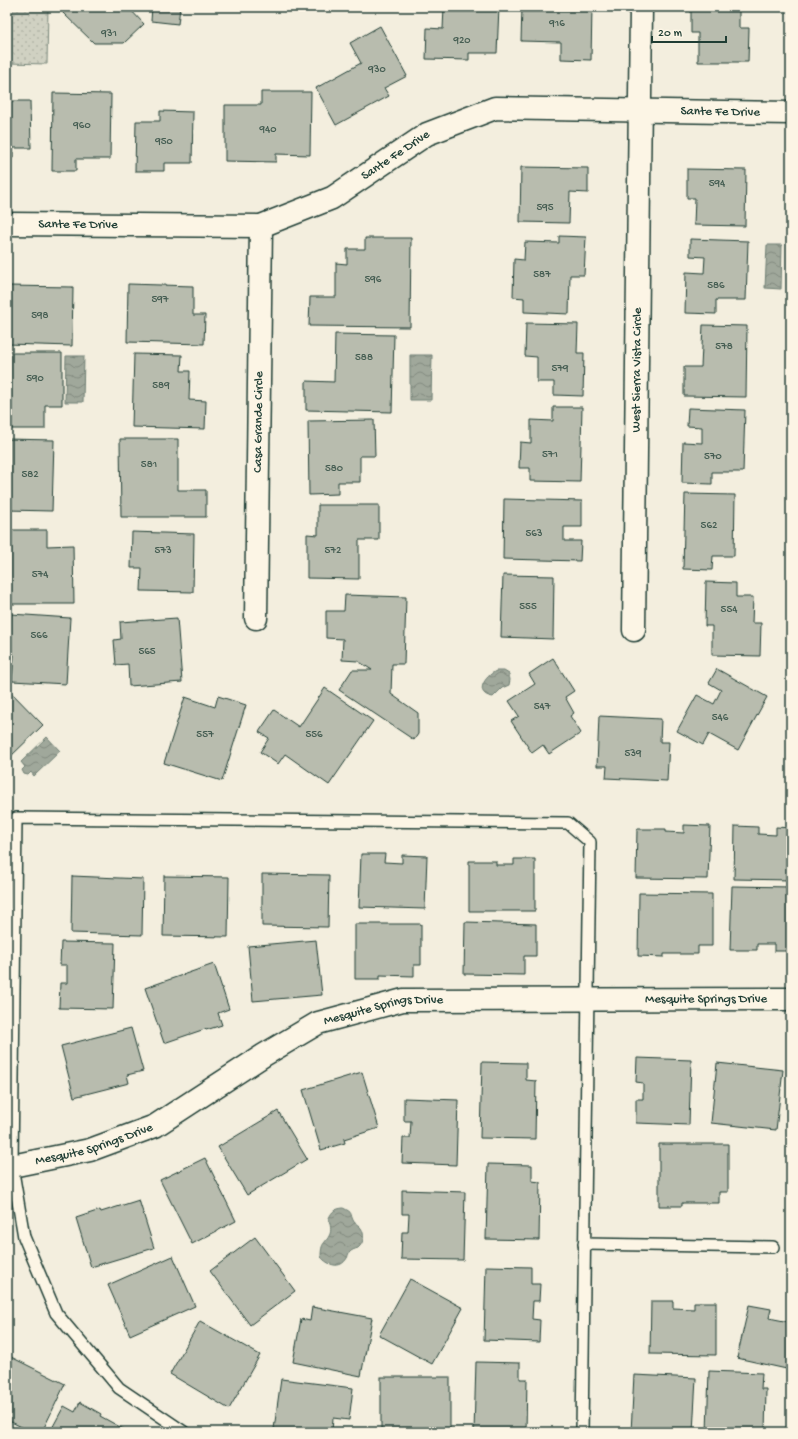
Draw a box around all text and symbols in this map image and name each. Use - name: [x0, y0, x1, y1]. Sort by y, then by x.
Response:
- house number: 916: [548, 18, 565, 30]
- scale bar: [652, 18, 726, 44]
- text: 20 m: [658, 27, 683, 41]
- house number: 931: [100, 28, 117, 40]
- house number: 920: [452, 35, 471, 47]
- house number: 930: [367, 64, 386, 76]
- street label: Sante Fe Drive: [680, 104, 760, 120]
- house number: 960: [72, 120, 91, 132]
- house number: 940: [259, 124, 276, 136]
- street label: Sante Fe Drive: [358, 127, 433, 184]
- house number: 950: [154, 136, 173, 148]
- house number: 594: [709, 178, 726, 190]
- house number: 595: [536, 202, 554, 214]
- street label: Sante Fe Drive: [38, 217, 118, 232]
- house number: 587: [533, 269, 551, 281]
- house number: 596: [365, 274, 382, 286]
- house number: 586: [707, 280, 725, 292]
- house number: 597: [151, 294, 169, 306]
- street label: West Sierra Vista Circle: [629, 307, 645, 433]
- house number: 598: [31, 310, 49, 322]
- house number: 578: [715, 341, 733, 353]
- house number: 588: [355, 352, 373, 364]
- house number: 579: [551, 363, 569, 375]
- street label: Casa Grande Circle: [250, 371, 267, 473]
- house number: 590: [26, 373, 44, 385]
- house number: 589: [152, 380, 170, 392]
- house number: 571: [542, 449, 558, 461]
- house number: 570: [704, 451, 722, 463]
- house number: 581: [141, 459, 157, 471]
- house number: 580: [325, 463, 343, 475]
- house number: 582: [21, 469, 39, 481]
- house number: 562: [701, 520, 718, 532]
- house number: 563: [525, 528, 543, 540]
- house number: 573: [154, 545, 172, 557]
- house number: 572: [325, 545, 342, 557]
- house number: 574: [32, 569, 49, 581]
- house number: 555: [519, 601, 537, 613]
- house number: 554: [721, 604, 738, 616]
- house number: 566: [31, 630, 48, 642]
- house number: 565: [138, 646, 156, 658]
- house number: 547: [534, 701, 551, 713]
- house number: 546: [712, 712, 729, 724]
- house number: 557: [196, 729, 214, 741]
- house number: 556: [305, 729, 323, 741]
- house number: 539: [624, 748, 642, 760]
- street label: Mesquite Springs Drive: [322, 992, 444, 1029]
- street label: Mesquite Springs Drive: [645, 992, 768, 1007]
- street label: Mesquite Springs Drive: [34, 1120, 155, 1169]

